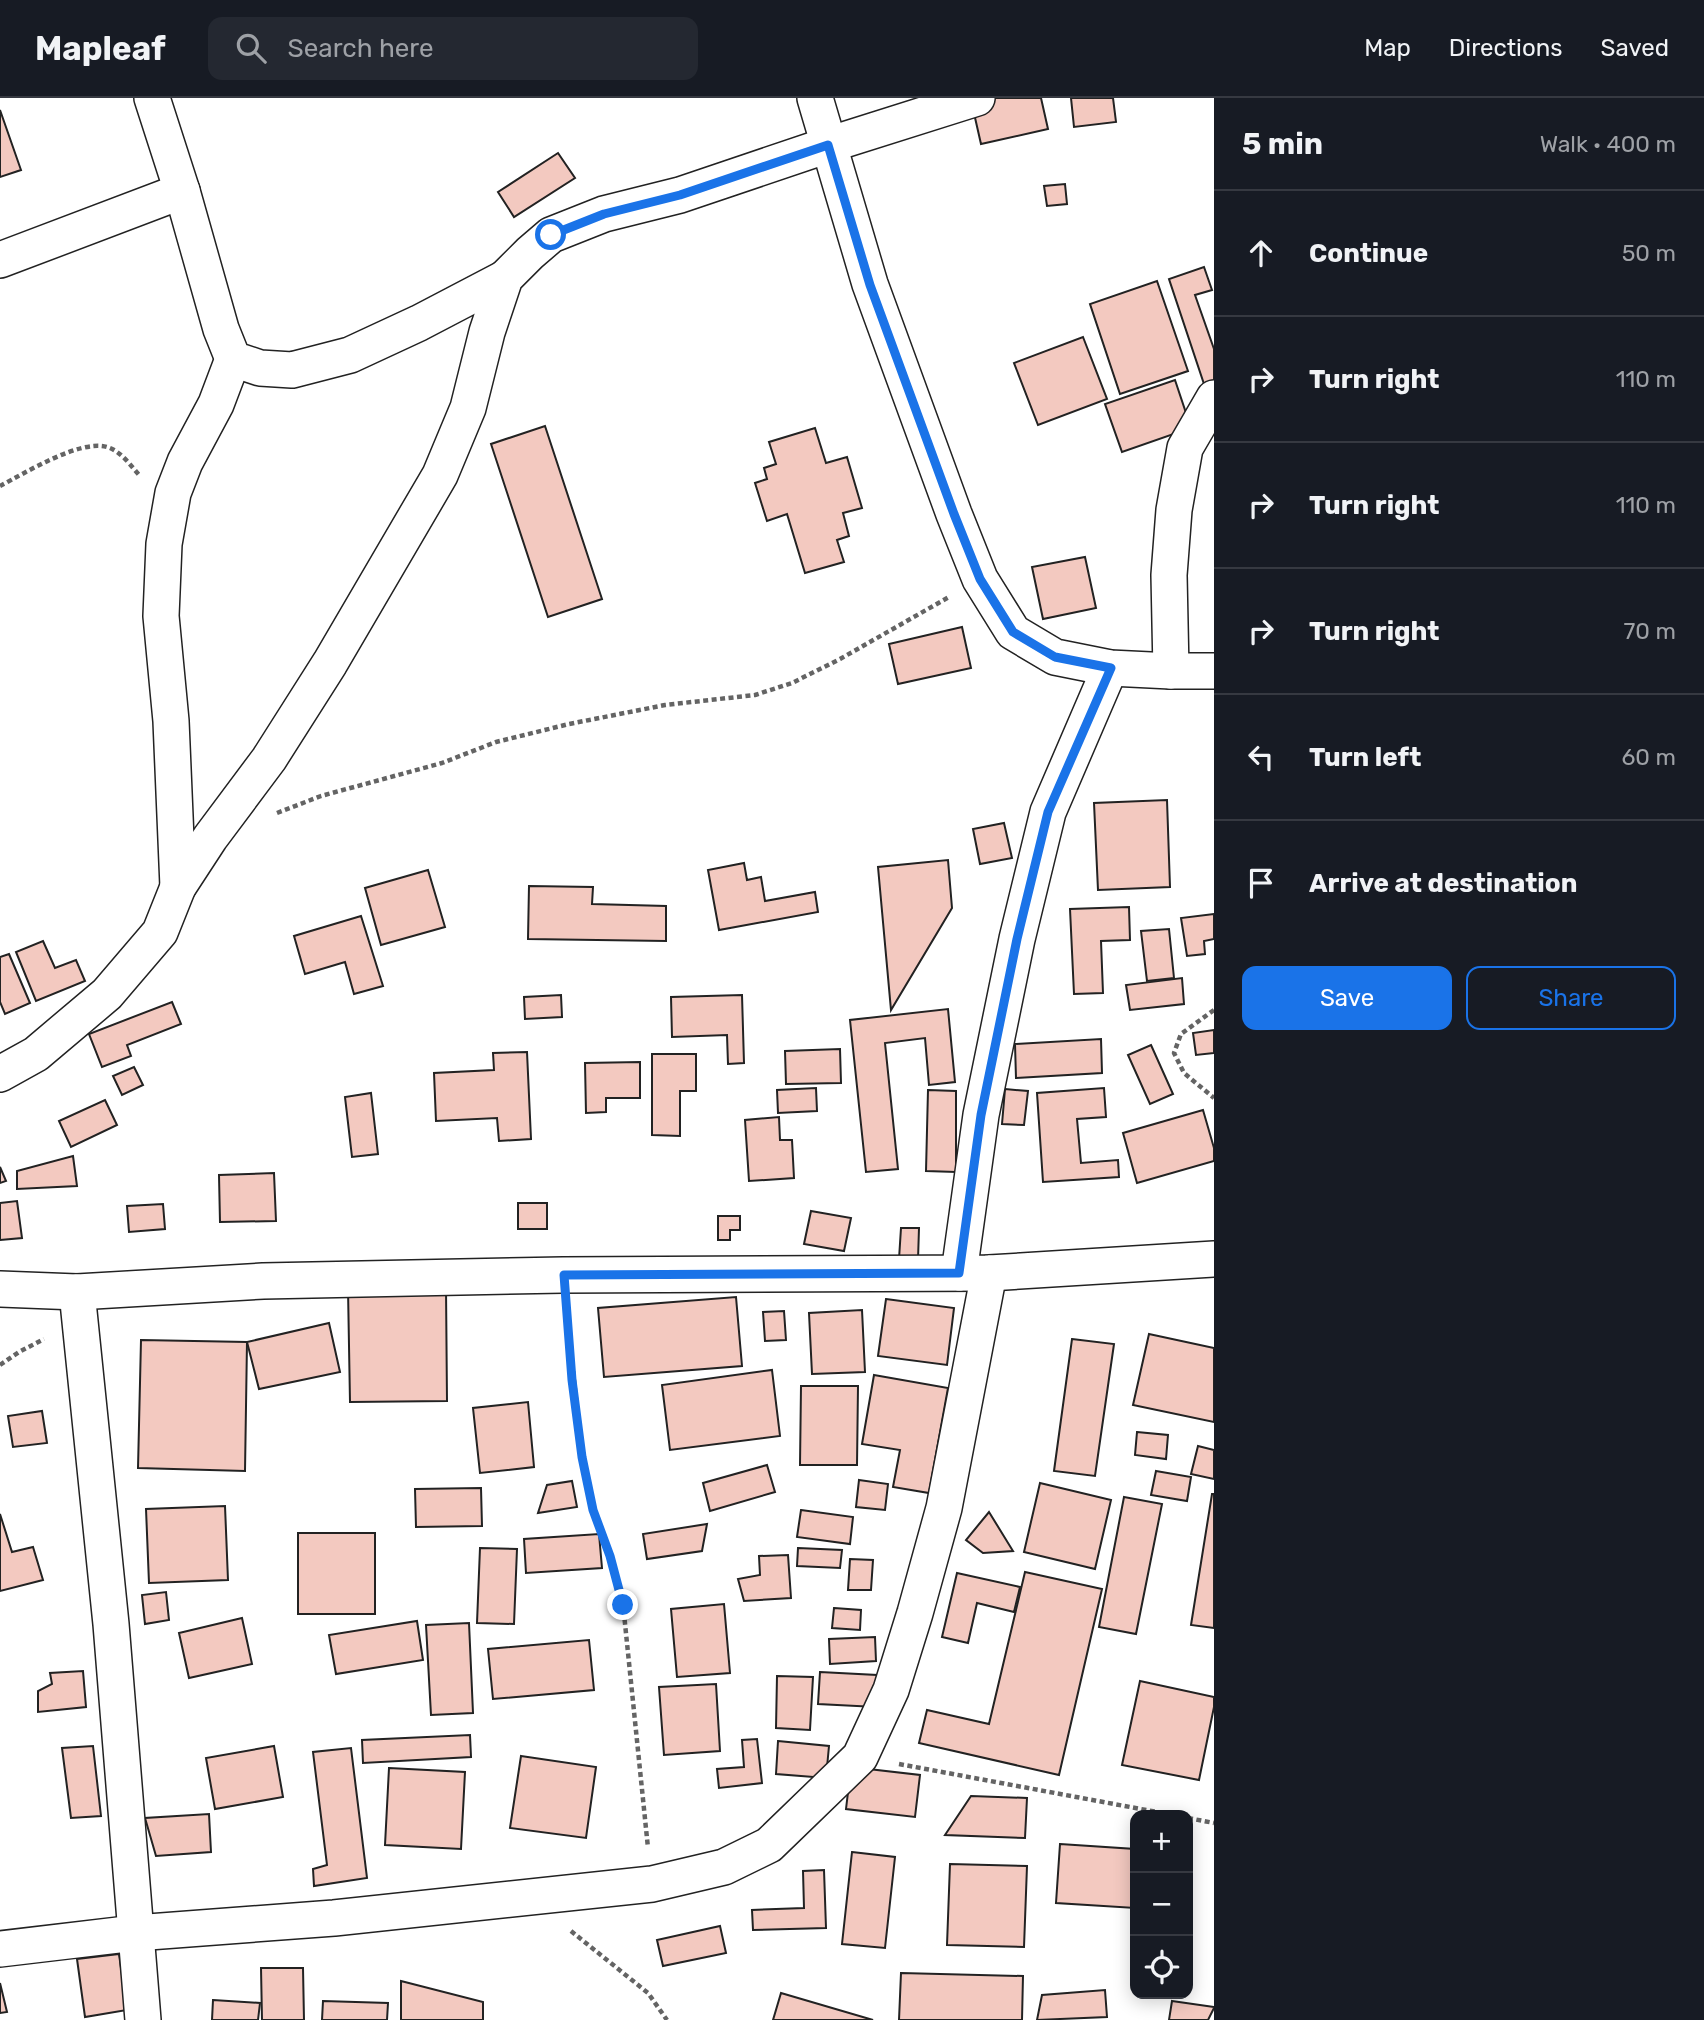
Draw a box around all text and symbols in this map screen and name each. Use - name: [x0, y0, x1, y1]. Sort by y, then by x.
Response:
- search box: [208, 17, 698, 80]
- text: Mapleaf: [35, 29, 166, 68]
- icon: search: [232, 29, 270, 67]
- text: Search here: [288, 33, 433, 64]
- text: Map: [1364, 34, 1411, 62]
- text: Directions: [1449, 34, 1562, 62]
- text: Saved: [1600, 34, 1669, 62]
- text: 5 min: [1242, 126, 1323, 162]
- text: Walk · 400 m: [1540, 130, 1676, 158]
- route start: [535, 219, 566, 250]
- icon: ahead: [1242, 234, 1280, 272]
- text: Continue: [1309, 238, 1428, 269]
- text: 50 m: [1622, 239, 1676, 267]
- icon: right: [1242, 360, 1280, 398]
- text: Turn right: [1309, 364, 1439, 395]
- text: 110 m: [1616, 365, 1676, 393]
- icon: right: [1242, 486, 1280, 524]
- text: Turn right: [1309, 490, 1439, 521]
- text: 110 m: [1616, 491, 1676, 519]
- icon: right: [1242, 612, 1280, 650]
- text: Turn right: [1309, 616, 1439, 647]
- text: 70 m: [1624, 617, 1676, 645]
- icon: left: [1242, 738, 1280, 776]
- text: Turn left: [1309, 742, 1421, 773]
- text: 60 m: [1621, 743, 1676, 771]
- icon: arrive: [1242, 864, 1280, 902]
- text: Arrive at destination: [1309, 868, 1577, 899]
- button: Save: [1242, 966, 1452, 1030]
- button: Share: [1466, 966, 1676, 1030]
- route end: [607, 1589, 638, 1620]
- map controls: [1130, 1810, 1193, 1999]
- button: +: [1130, 1810, 1193, 1873]
- button: −: [1130, 1873, 1193, 1936]
- button: locate: [1130, 1936, 1193, 1999]

